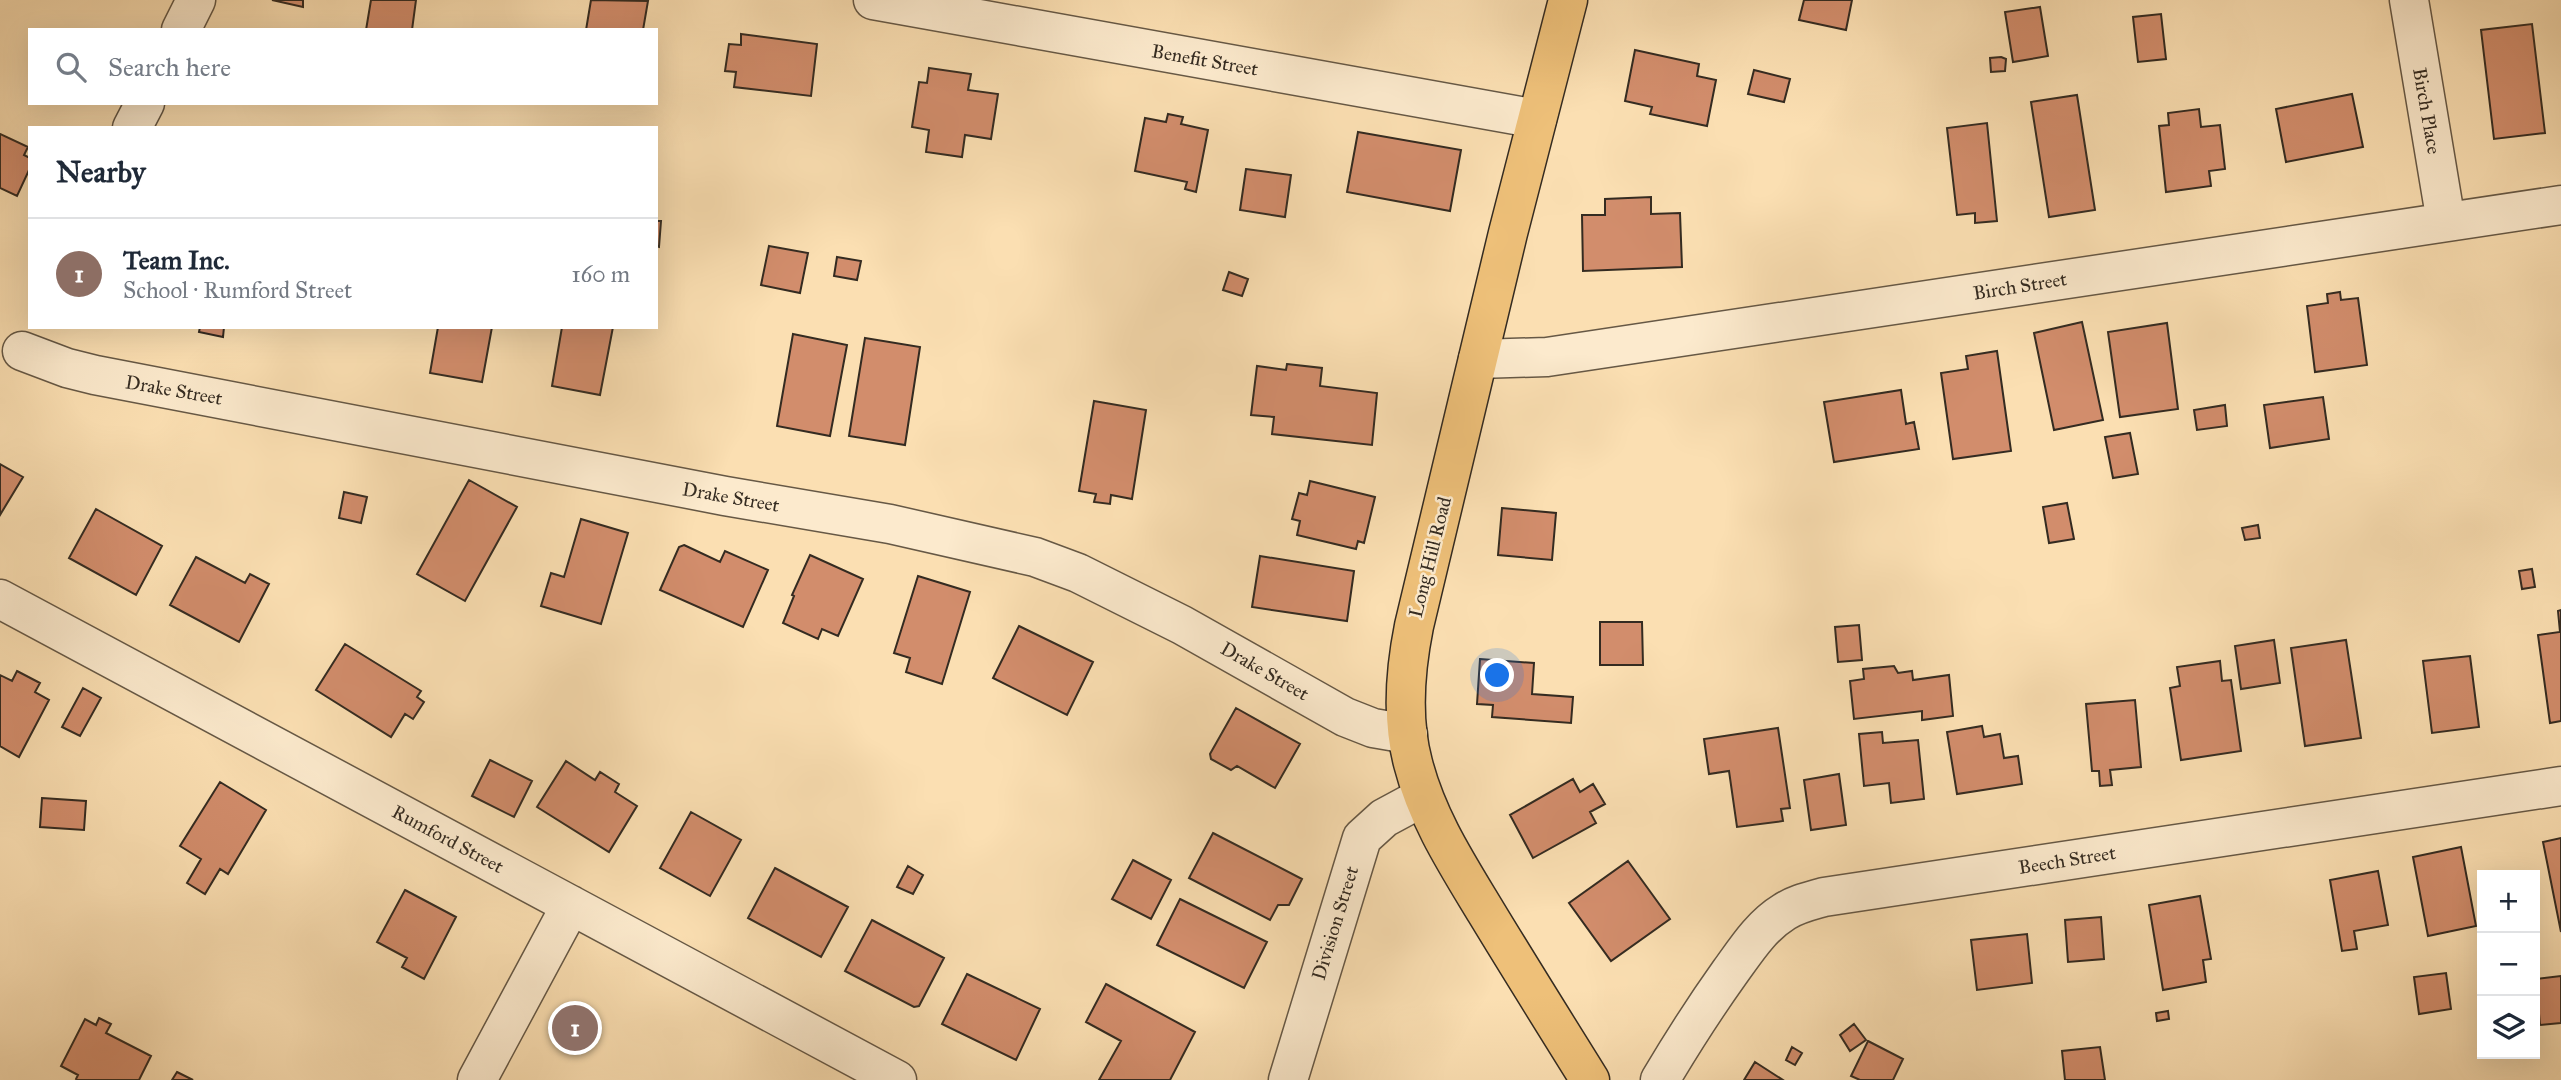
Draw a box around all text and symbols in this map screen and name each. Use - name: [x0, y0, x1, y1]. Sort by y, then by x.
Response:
- search box: [28, 28, 658, 105]
- street label: Benefit Street: [1150, 39, 1260, 81]
- icon: search: [52, 48, 90, 86]
- text: Search here: [108, 51, 231, 83]
- street label: Birch Place: [2408, 66, 2446, 156]
- text: Nearby: [56, 154, 146, 190]
- text: Team Inc.: [123, 244, 230, 276]
- text: 1: [74, 260, 84, 288]
- text: 160 m: [572, 260, 630, 288]
- street label: Birch Street: [1971, 267, 2069, 305]
- text: School · Rumford Street: [123, 276, 352, 304]
- street label: Drake Street: [124, 370, 225, 410]
- street label: Drake Street: [681, 477, 782, 517]
- street label: Long Hill Road: [1404, 494, 1457, 620]
- street label: Drake Street: [1217, 637, 1313, 706]
- your location: [1480, 658, 1514, 692]
- street label: Rumford Street: [388, 800, 508, 878]
- street label: Beech Street: [2017, 841, 2118, 879]
- street label: Division Street: [1307, 863, 1363, 983]
- map controls: [2477, 870, 2540, 1059]
- button: +: [2477, 870, 2540, 933]
- button: −: [2477, 933, 2540, 996]
- button: layers: [2477, 996, 2540, 1059]
- pin: 1: [552, 1002, 598, 1054]

